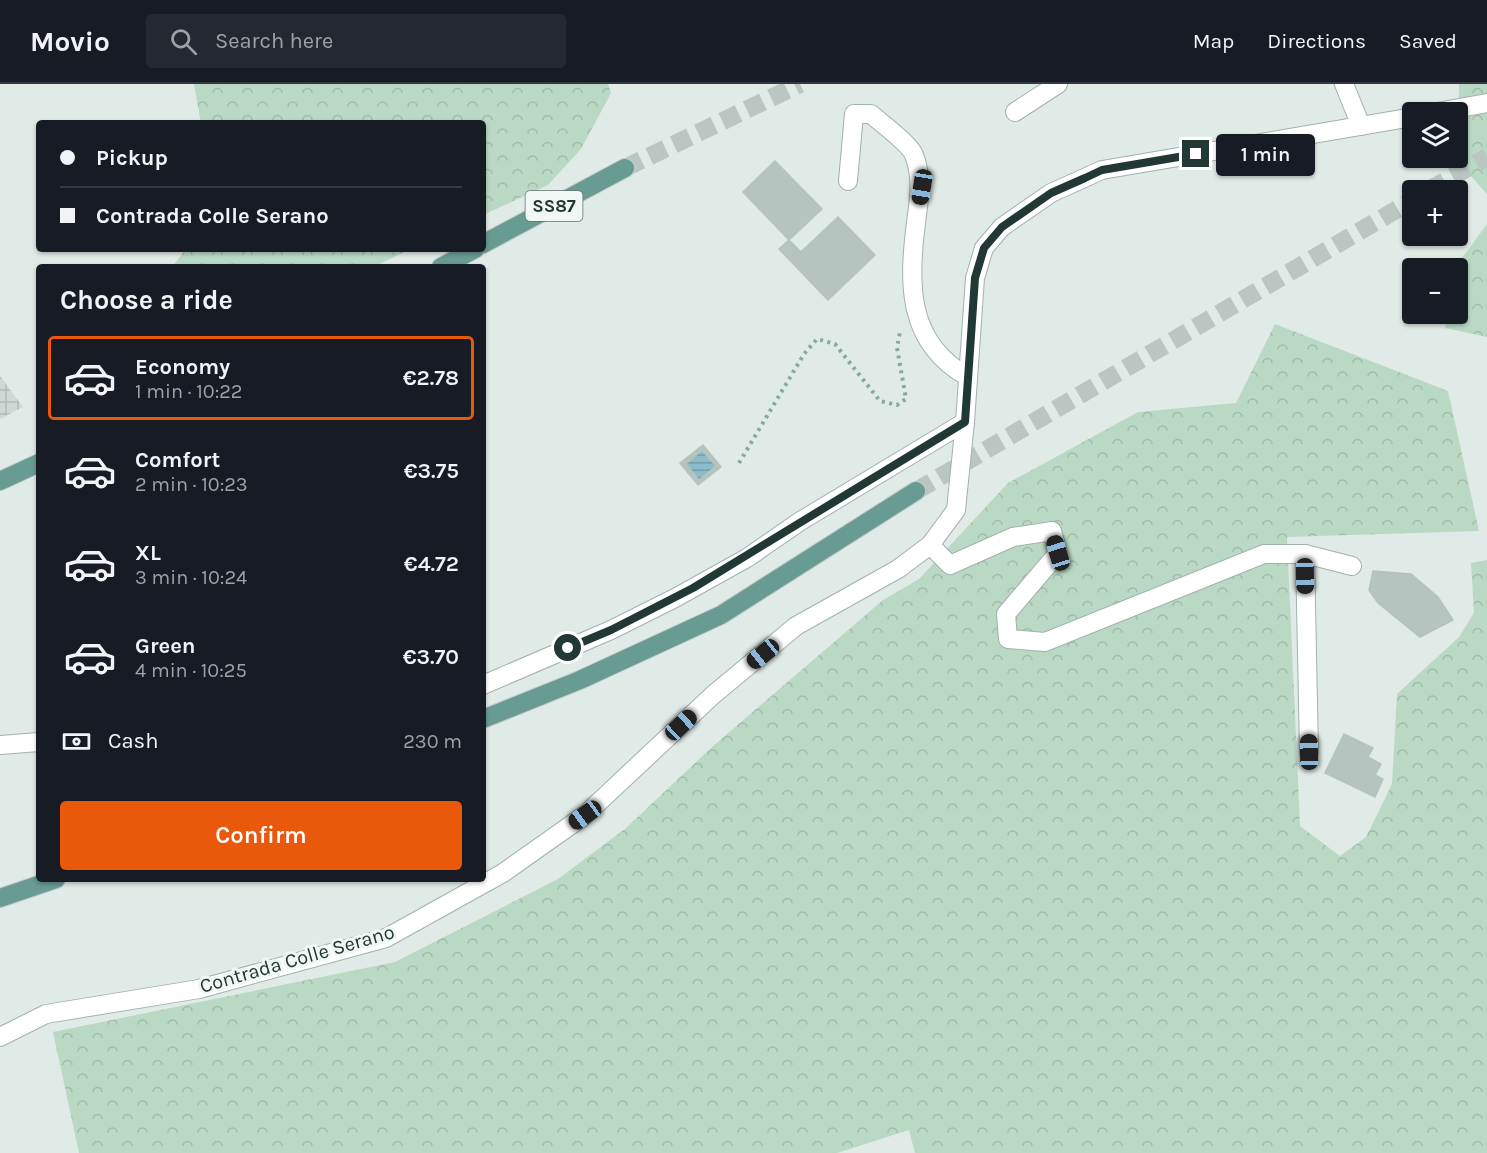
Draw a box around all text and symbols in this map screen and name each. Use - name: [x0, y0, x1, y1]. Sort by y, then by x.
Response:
- search box: [146, 14, 566, 68]
- text: Movio: [30, 25, 110, 58]
- icon: search: [167, 25, 200, 58]
- text: Search here: [215, 28, 333, 54]
- text: Map: [1193, 29, 1234, 53]
- text: Directions: [1267, 29, 1366, 53]
- text: Saved: [1399, 29, 1457, 53]
- map controls: [1402, 102, 1468, 324]
- button: layers: [1402, 102, 1468, 168]
- callout: 1 min: [1217, 133, 1316, 175]
- route end: [1182, 140, 1209, 167]
- text: 1 min: [1241, 143, 1290, 166]
- text: Pickup: [96, 145, 168, 171]
- car: [910, 168, 934, 206]
- button: +: [1402, 180, 1468, 246]
- road number: SS87: [526, 191, 582, 221]
- text: Contrada Colle Serano: [96, 203, 329, 229]
- button: −: [1402, 258, 1468, 324]
- text: Choose a ride: [60, 284, 233, 316]
- icon: car: [63, 351, 117, 405]
- text: Economy: [135, 354, 230, 380]
- text: €2.78: [403, 365, 459, 391]
- text: 1 min · 10:22: [135, 380, 242, 403]
- icon: car: [63, 444, 117, 498]
- text: Comfort: [135, 447, 220, 473]
- text: €3.75: [404, 458, 459, 484]
- text: 2 min · 10:23: [135, 473, 248, 496]
- car: [1044, 533, 1072, 573]
- icon: car: [63, 537, 117, 591]
- text: XL: [135, 540, 161, 566]
- text: €4.72: [404, 551, 459, 577]
- car: [1296, 558, 1314, 594]
- text: 3 min · 10:24: [135, 566, 247, 589]
- icon: car: [63, 630, 117, 684]
- text: Green: [135, 633, 196, 659]
- route start: [554, 634, 581, 661]
- car: [743, 636, 783, 672]
- text: €3.70: [403, 644, 459, 670]
- text: 4 min · 10:25: [135, 659, 247, 682]
- car: [662, 706, 700, 744]
- icon: cash: [60, 725, 93, 758]
- text: Cash: [108, 728, 158, 754]
- text: 230 m: [403, 730, 462, 753]
- car: [1300, 734, 1318, 770]
- car: [565, 797, 605, 833]
- button: Confirm: [60, 801, 462, 870]
- street label: Contrada Colle Serano: [197, 920, 397, 998]

